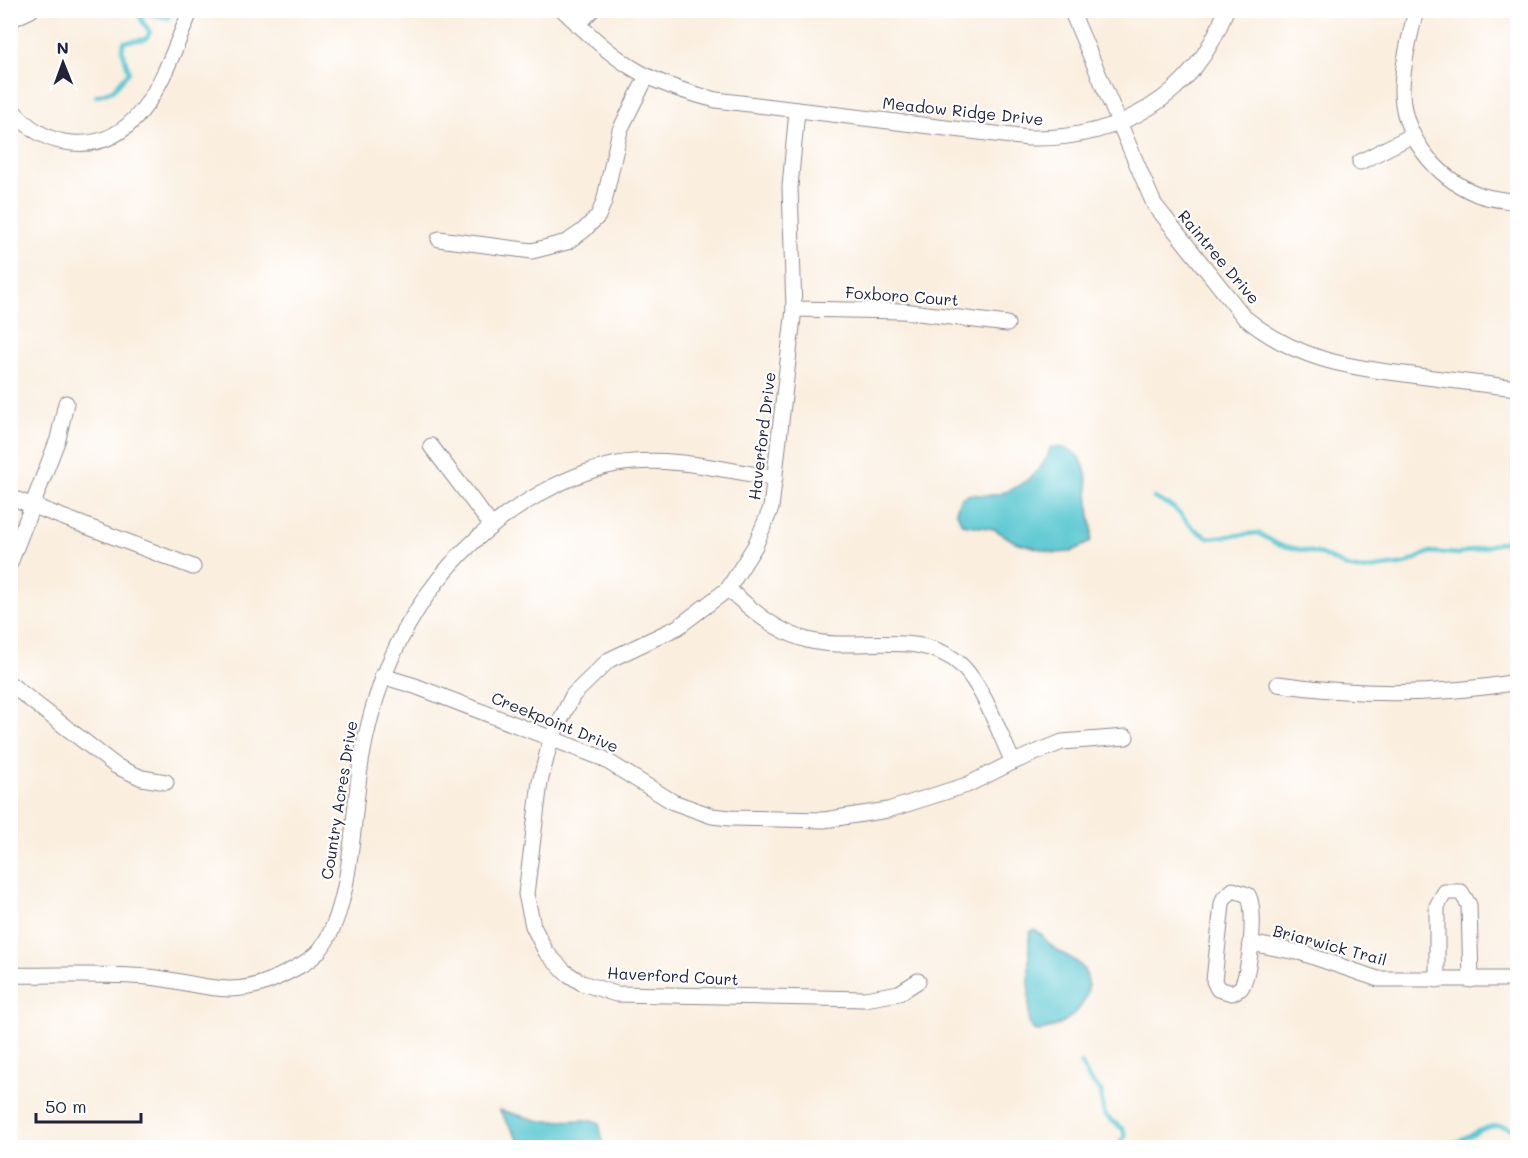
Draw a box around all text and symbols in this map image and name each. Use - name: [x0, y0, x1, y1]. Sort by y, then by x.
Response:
- north arrow: [33, 33, 93, 93]
- text: N: [56, 37, 69, 58]
- street label: Meadow Ridge Drive: [882, 92, 1045, 129]
- street label: Raintree Drive: [1174, 205, 1265, 308]
- street label: Foxboro Court: [845, 281, 959, 310]
- street label: Haverford Drive: [743, 371, 780, 501]
- street label: Creekpoint Drive: [489, 686, 622, 757]
- street label: Country Acres Drive: [316, 719, 361, 881]
- street label: Briarwick Trail: [1271, 919, 1389, 970]
- street label: Haverford Court: [607, 962, 739, 989]
- scale bar: [36, 1086, 141, 1124]
- text: 50 m: [45, 1094, 87, 1118]

